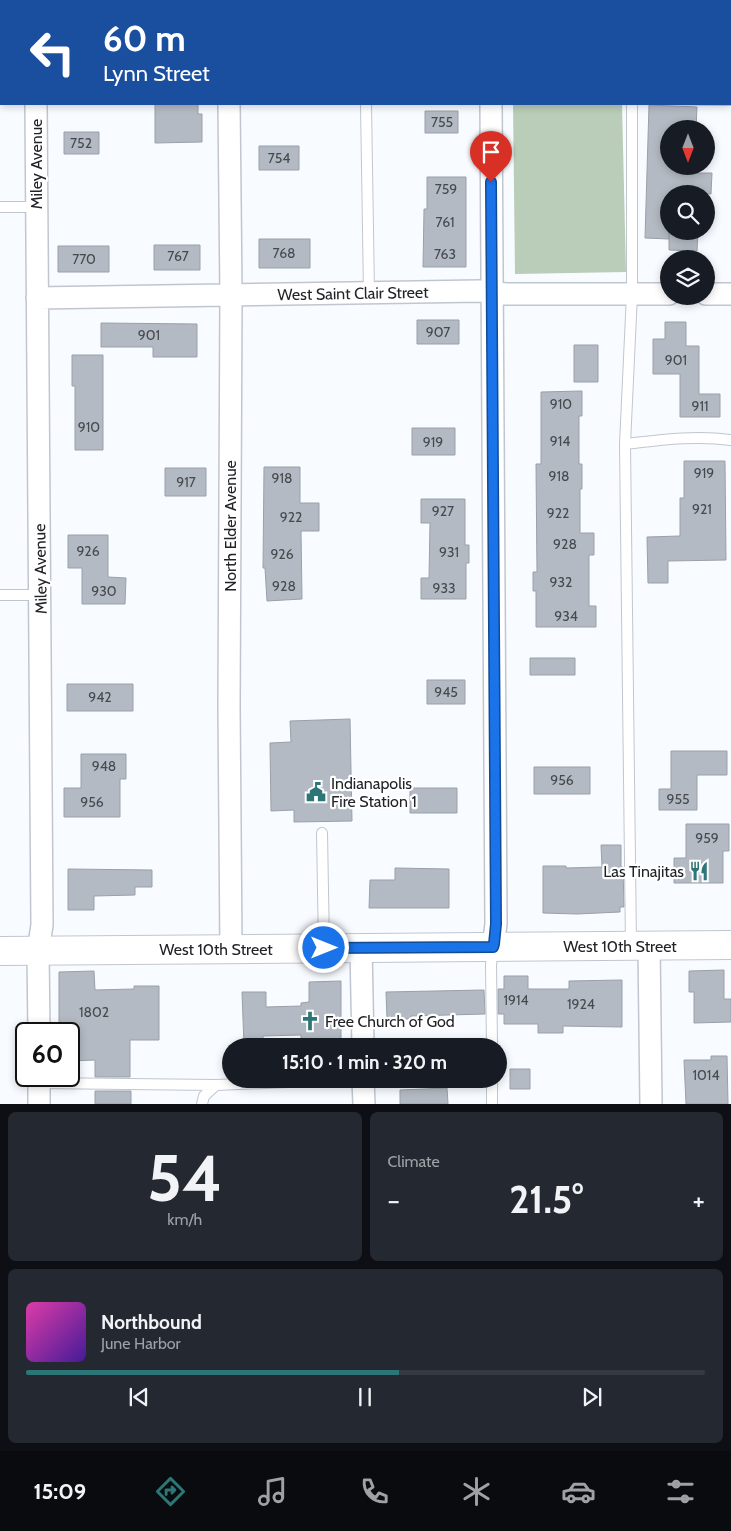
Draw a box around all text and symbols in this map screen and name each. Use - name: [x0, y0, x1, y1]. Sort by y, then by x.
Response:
- text: 60 m: [103, 17, 186, 60]
- icon: left: [20, 20, 85, 85]
- text: Lynn Street: [103, 60, 210, 87]
- house number: 755: [431, 113, 453, 131]
- street label: Miley Avenue: [27, 119, 46, 209]
- north arrow: [660, 120, 715, 175]
- map controls: [660, 120, 715, 305]
- pin: [470, 131, 512, 182]
- house number: 752: [70, 134, 92, 152]
- icon: arrive: [477, 138, 505, 166]
- house number: 754: [268, 149, 290, 167]
- house number: 759: [435, 180, 457, 198]
- button: search: [660, 185, 715, 240]
- house number: 761: [435, 213, 455, 231]
- house number: 768: [272, 244, 296, 262]
- house number: 763: [434, 245, 456, 263]
- house number: 767: [167, 247, 189, 265]
- house number: 770: [72, 250, 96, 268]
- button: layers: [660, 250, 715, 305]
- street label: West Saint Clair Street: [277, 283, 429, 304]
- house number: 907: [426, 323, 450, 341]
- house number: 901: [138, 326, 160, 344]
- house number: 901: [665, 351, 687, 369]
- house number: 910: [550, 395, 572, 413]
- house number: 911: [691, 397, 709, 415]
- house number: 910: [78, 418, 100, 436]
- house number: 914: [550, 432, 570, 450]
- house number: 919: [423, 433, 443, 451]
- street label: North Elder Avenue: [221, 460, 240, 592]
- house number: 919: [694, 464, 714, 482]
- house number: 918: [549, 467, 570, 485]
- house number: 918: [272, 469, 293, 487]
- house number: 917: [176, 473, 196, 491]
- house number: 921: [692, 500, 712, 518]
- house number: 927: [432, 502, 454, 520]
- house number: 922: [547, 504, 569, 522]
- house number: 922: [280, 508, 302, 526]
- street label: Miley Avenue: [30, 524, 51, 614]
- house number: 928: [553, 535, 577, 553]
- house number: 926: [76, 542, 100, 560]
- house number: 931: [439, 543, 459, 561]
- house number: 926: [270, 545, 294, 563]
- house number: 932: [550, 573, 572, 591]
- house number: 928: [272, 577, 296, 595]
- house number: 933: [432, 579, 456, 597]
- house number: 930: [91, 582, 117, 600]
- house number: 934: [554, 607, 578, 625]
- house number: 945: [434, 683, 458, 701]
- house number: 942: [88, 688, 112, 706]
- house number: 948: [92, 757, 116, 775]
- house number: 956: [550, 771, 574, 789]
- place label: Indianapolis Fire Station 1: [331, 774, 417, 811]
- public building icon: Indianapolis Fire Station 1: [305, 781, 327, 803]
- house number: 955: [666, 790, 690, 808]
- house number: 956: [80, 793, 104, 811]
- house number: 959: [695, 829, 719, 847]
- restaurant icon: Las Tinajitas: [688, 860, 710, 882]
- place label: Las Tinajitas: [603, 862, 684, 881]
- position arrow: [297, 921, 349, 973]
- street label: West 10th Street: [563, 937, 677, 956]
- street label: West 10th Street: [159, 940, 273, 959]
- house number: 1914: [503, 991, 529, 1009]
- house number: 1924: [567, 995, 595, 1013]
- house number: 1802: [79, 1003, 109, 1021]
- church icon: Free Church of God: [299, 1010, 321, 1032]
- place label: Free Church of God: [325, 1012, 455, 1031]
- speed limit sign: 60: [15, 1022, 80, 1087]
- text: 15:10 · 1 min · 320 m: [282, 1051, 447, 1074]
- house number: 1014: [693, 1066, 720, 1084]
- text: 54: [147, 1138, 222, 1217]
- text: Climate: [388, 1152, 440, 1171]
- text: 21.5°: [509, 1176, 583, 1223]
- text: −: [388, 1183, 400, 1217]
- text: +: [693, 1183, 705, 1217]
- text: km/h: [167, 1210, 202, 1229]
- text: Northbound: [101, 1311, 202, 1334]
- text: June Harbor: [101, 1334, 181, 1353]
- icon: previous: [125, 1383, 153, 1411]
- icon: pause: [351, 1383, 379, 1411]
- icon: next: [578, 1383, 606, 1411]
- icon: directions: [153, 1474, 188, 1509]
- icon: music: [255, 1474, 290, 1509]
- icon: phone: [357, 1474, 392, 1509]
- icon: climate: [459, 1474, 494, 1509]
- icon: car: [561, 1474, 596, 1509]
- icon: filters: [663, 1474, 698, 1509]
- text: 15:09: [33, 1478, 86, 1505]

